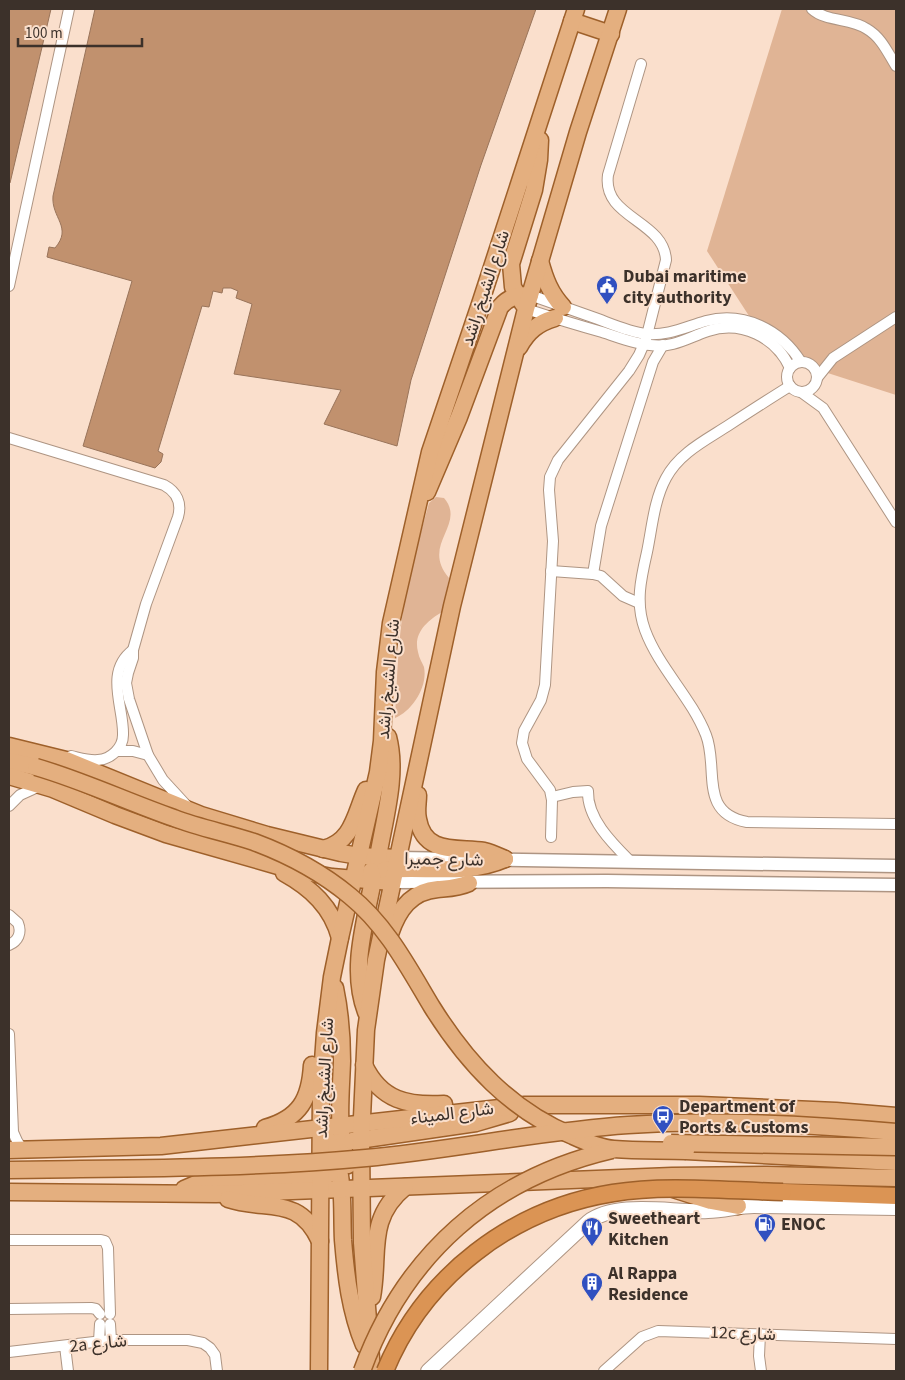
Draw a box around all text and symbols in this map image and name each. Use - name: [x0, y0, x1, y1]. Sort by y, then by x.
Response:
- scale bar: [18, 15, 141, 47]
- text: 100 m: [25, 23, 63, 44]
- street label: شارع الشيخ راشد: [455, 227, 516, 349]
- place label: Dubai maritime city authority: [623, 264, 746, 310]
- public building icon: Dubai maritime city authority: [595, 274, 619, 305]
- street label: شارع الشيخ راشد: [371, 618, 406, 740]
- street label: شارع جميرا: [404, 846, 484, 873]
- street label: شارع الشيخ راشد: [309, 1017, 340, 1139]
- place label: Department of Ports & Customs: [679, 1094, 809, 1140]
- street label: شارع الميناء: [409, 1096, 495, 1131]
- bus stop icon: Department of Ports & Customs: [651, 1104, 675, 1135]
- place label: Sweetheart Kitchen: [608, 1206, 700, 1252]
- fuel station icon: ENOC: [753, 1212, 777, 1243]
- place label: ENOC: [781, 1212, 826, 1237]
- restaurant icon: Sweetheart Kitchen: [580, 1216, 604, 1247]
- place label: Al Rappa Residence: [607, 1261, 688, 1307]
- building icon: Al Rappa Residence: [580, 1271, 604, 1302]
- street label: 12c شارع: [710, 1320, 776, 1347]
- street label: 2a شارع: [68, 1328, 128, 1359]

